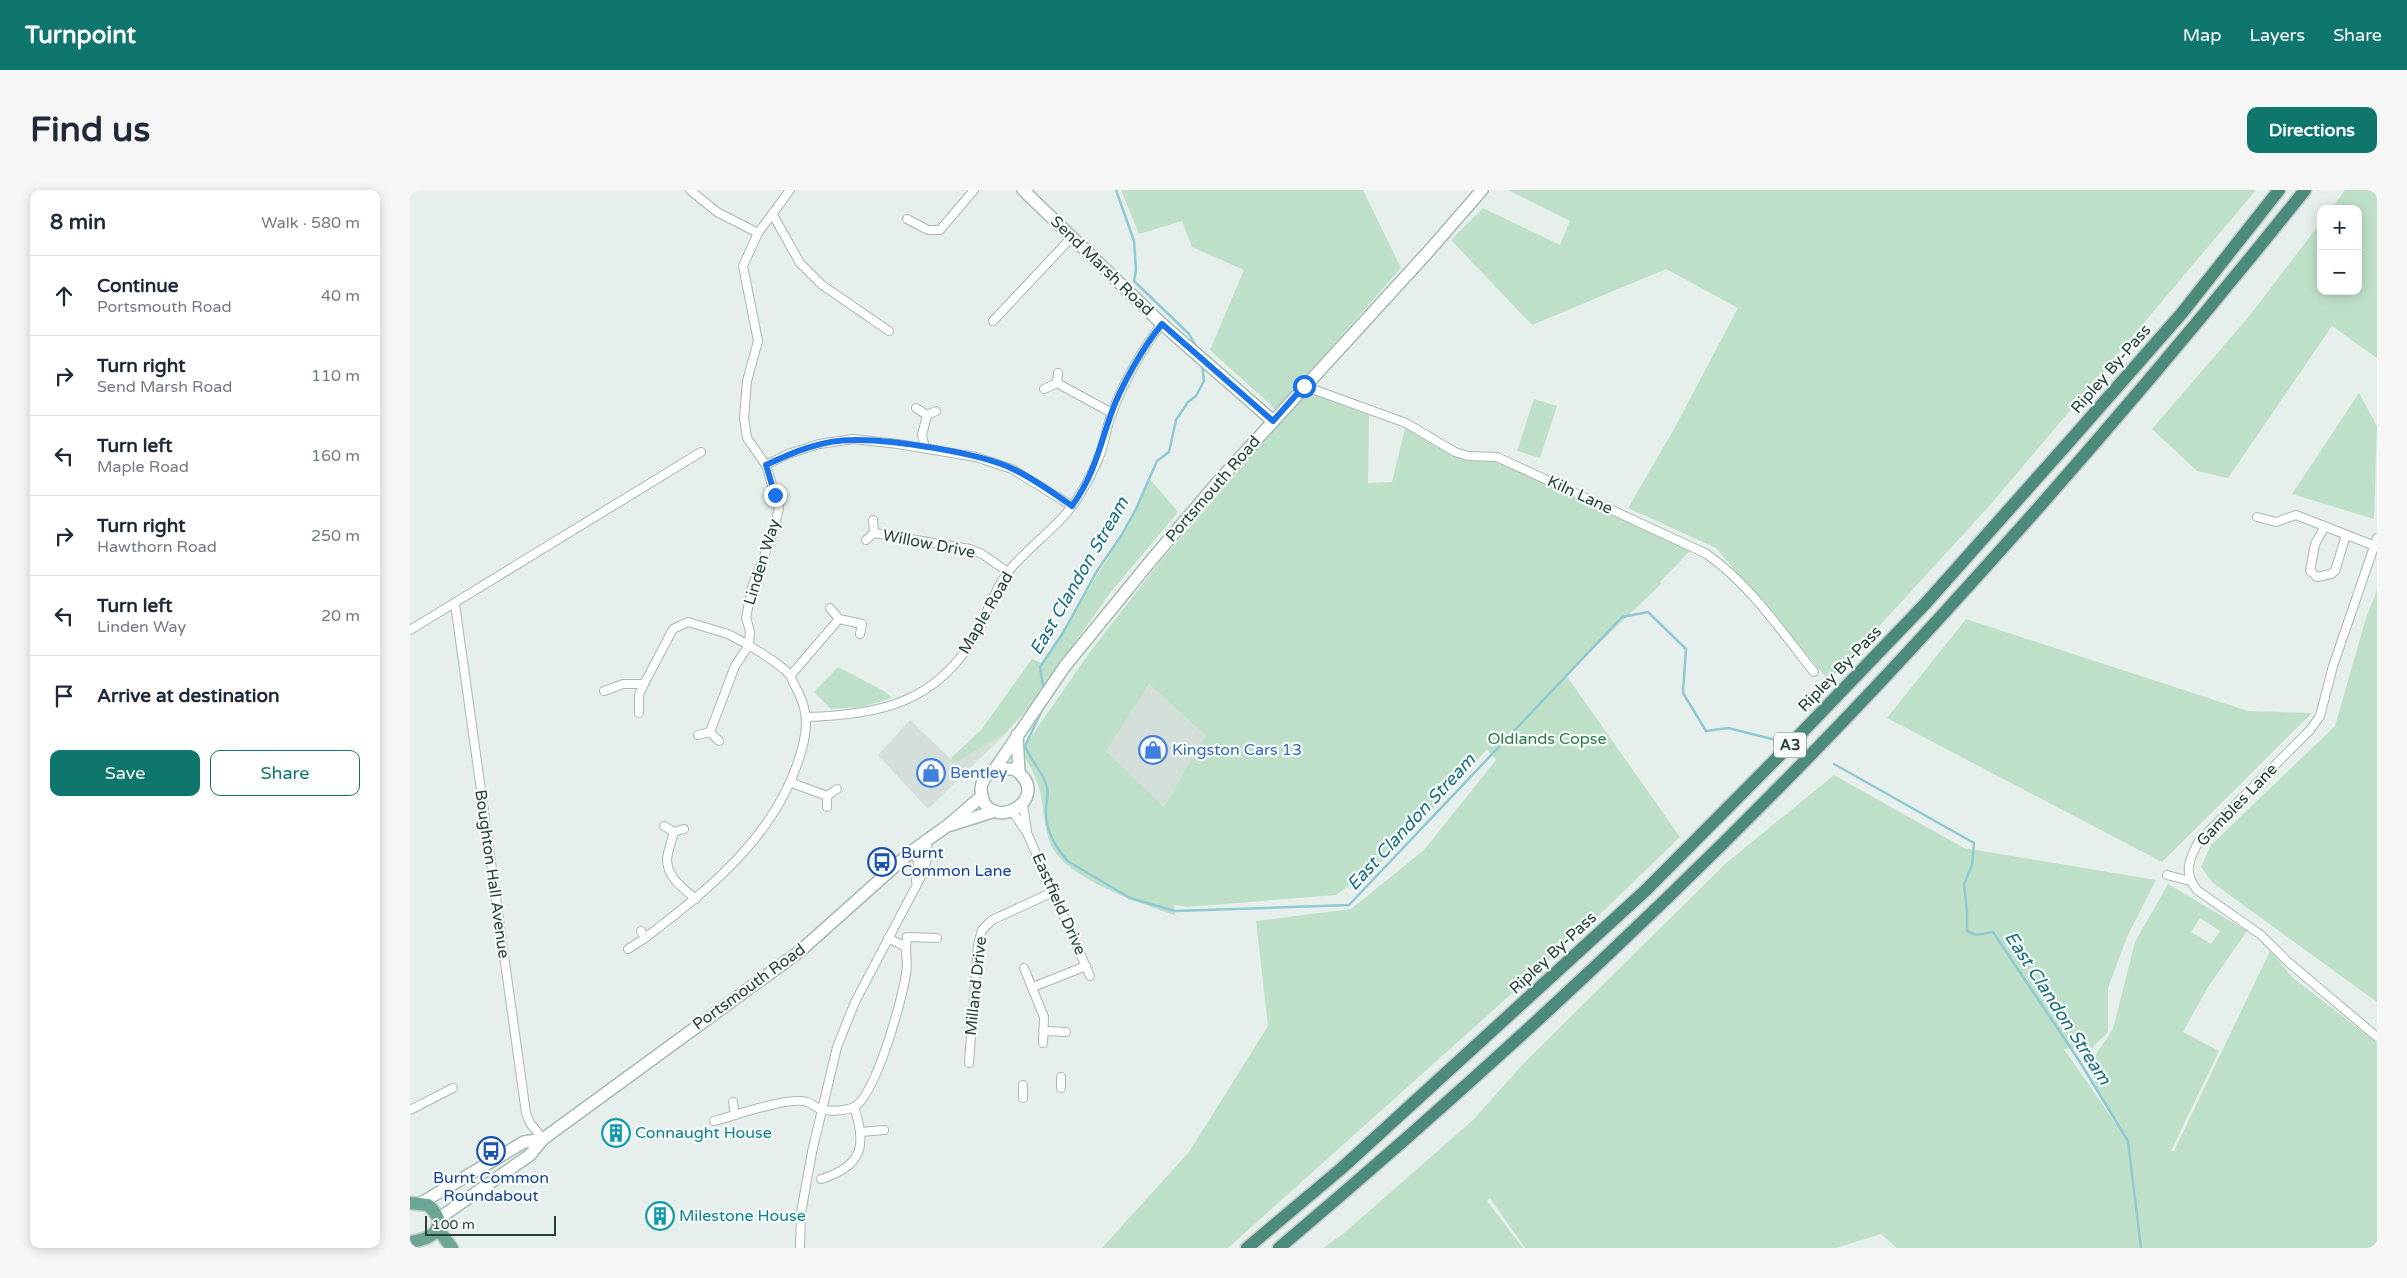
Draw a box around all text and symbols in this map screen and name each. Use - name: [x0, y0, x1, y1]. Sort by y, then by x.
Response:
- text: Turnpoint: [25, 21, 136, 50]
- text: Map: [2183, 24, 2222, 46]
- text: Layers: [2250, 24, 2305, 46]
- text: Share: [2333, 24, 2382, 46]
- button: Directions: [2247, 107, 2377, 153]
- text: Find us: [30, 109, 150, 151]
- map controls: [2317, 205, 2362, 295]
- button: +: [2317, 205, 2362, 250]
- text: 8 min: [50, 210, 106, 235]
- street label: Send Marsh Road: [1046, 212, 1158, 320]
- text: Walk · 580 m: [261, 213, 360, 233]
- button: −: [2317, 250, 2362, 295]
- text: Continue: [97, 275, 179, 297]
- icon: ahead: [50, 282, 78, 310]
- text: 40 m: [321, 286, 360, 306]
- text: Portsmouth Road: [97, 297, 232, 317]
- street label: Ripley By-Pass: [2067, 320, 2155, 418]
- text: Turn right: [97, 355, 185, 377]
- icon: right: [50, 362, 78, 390]
- text: 110 m: [311, 366, 360, 386]
- route start: [1293, 375, 1316, 398]
- text: Send Marsh Road: [97, 377, 232, 397]
- street label: Portsmouth Road: [1161, 432, 1265, 546]
- text: Turn left: [97, 435, 173, 457]
- icon: left: [50, 442, 78, 470]
- text: 160 m: [311, 446, 360, 466]
- text: Maple Road: [97, 457, 189, 477]
- street label: Kiln Lane: [1544, 471, 1616, 519]
- route end: [764, 484, 787, 507]
- water label: East Clandon Stream: [1025, 493, 1133, 659]
- text: Turn right: [97, 515, 185, 537]
- street label: Linden Way: [739, 516, 785, 607]
- icon: right: [50, 522, 78, 550]
- street label: Willow Drive: [881, 525, 977, 563]
- text: 250 m: [311, 526, 360, 546]
- text: Hawthorn Road: [97, 537, 217, 557]
- street label: Maple Road: [954, 568, 1018, 658]
- text: Turn left: [97, 595, 173, 617]
- icon: left: [50, 602, 78, 630]
- text: 20 m: [321, 606, 360, 626]
- text: Linden Way: [97, 617, 186, 637]
- street label: Ripley By-Pass: [1794, 622, 1886, 716]
- icon: arrive: [50, 682, 78, 710]
- text: Arrive at destination: [97, 685, 280, 707]
- park label: Oldlands Copse: [1487, 729, 1607, 749]
- road number: A3: [1774, 732, 1806, 758]
- shop icon: Kingston Cars 13: [1138, 735, 1168, 765]
- place label: Kingston Cars 13: [1172, 740, 1302, 760]
- water label: East Clandon Stream: [1342, 749, 1480, 895]
- button: Save: [50, 750, 200, 796]
- button: Share: [210, 750, 360, 796]
- shop icon: Bentley: [916, 758, 946, 788]
- street label: Gambles Lane: [2192, 759, 2282, 851]
- place label: Bentley: [950, 763, 1008, 783]
- street label: Boughton Hall Avenue: [470, 788, 514, 960]
- place label: Burnt Common Lane: [901, 843, 1012, 881]
- bus stop icon: Burnt Common Lane: [867, 847, 897, 877]
- street label: Eastfield Drive: [1028, 850, 1090, 958]
- street label: Ripley By-Pass: [1505, 908, 1601, 998]
- water label: East Clandon Stream: [2000, 927, 2116, 1089]
- street label: Milland Drive: [961, 935, 991, 1037]
- street label: Portsmouth Road: [689, 939, 809, 1035]
- building icon: Connaught House: [601, 1118, 631, 1148]
- place label: Connaught House: [635, 1123, 772, 1143]
- bus stop icon: Burnt Common Roundabout: [476, 1136, 506, 1166]
- place label: Burnt Common Roundabout: [433, 1168, 549, 1206]
- building icon: Milestone House: [645, 1201, 675, 1231]
- place label: Milestone House: [679, 1206, 806, 1226]
- scale bar: [425, 1213, 556, 1236]
- text: 100 m: [432, 1216, 475, 1233]

